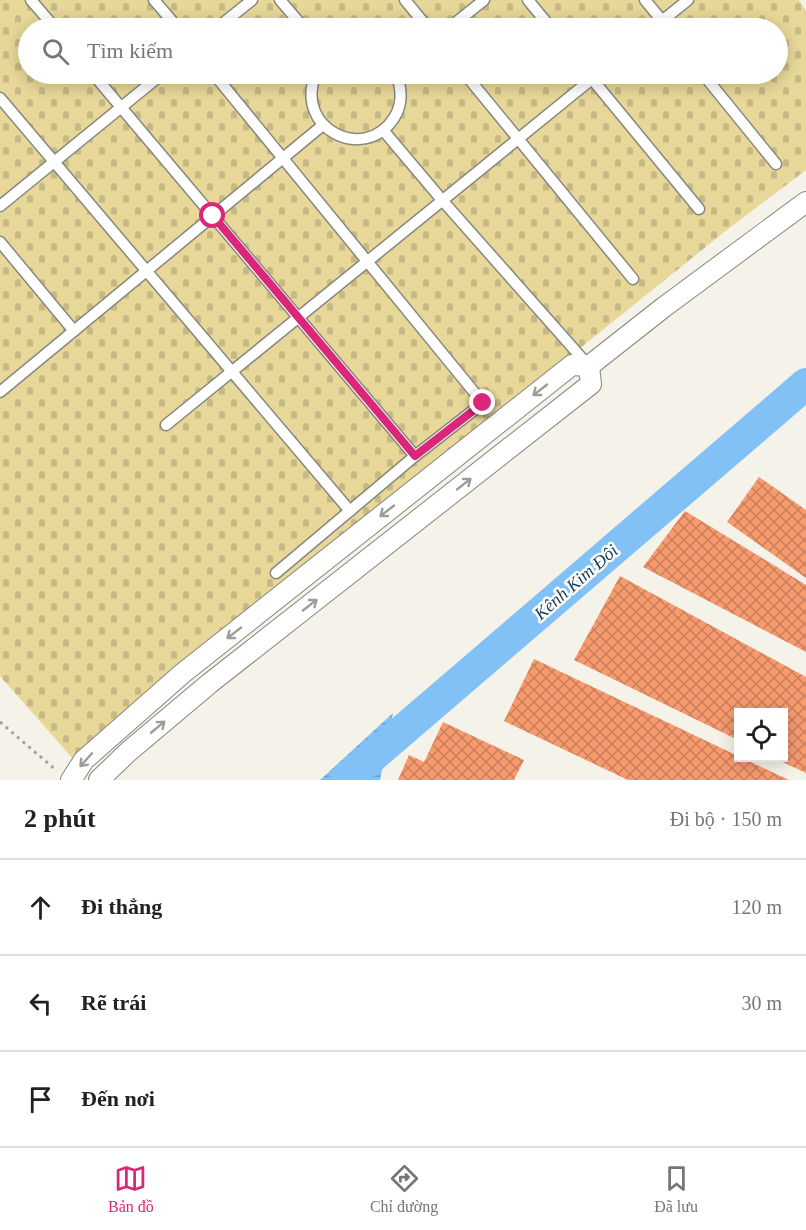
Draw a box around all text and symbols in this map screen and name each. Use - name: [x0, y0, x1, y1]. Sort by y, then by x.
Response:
- search box: [18, 18, 788, 84]
- icon: search: [39, 35, 72, 68]
- text: Tìm kiếm: [87, 38, 173, 63]
- route start: [199, 202, 225, 228]
- one-way arrow: [532, 384, 548, 397]
- route end: [469, 389, 495, 415]
- one-way arrow: [455, 478, 471, 491]
- one-way arrow: [379, 505, 395, 518]
- water label: Kênh Kim Đôi: [529, 540, 622, 624]
- one-way arrow: [302, 598, 318, 611]
- one-way arrow: [226, 626, 242, 639]
- map controls: [734, 708, 788, 762]
- button: locate: [734, 708, 788, 762]
- one-way arrow: [150, 720, 166, 733]
- one-way arrow: [79, 752, 94, 767]
- text: 2 phút: [24, 804, 96, 833]
- text: Đi bộ · 150 m: [670, 808, 782, 830]
- icon: ahead: [24, 891, 57, 924]
- text: Đi thẳng: [81, 894, 162, 919]
- text: 120 m: [731, 896, 782, 918]
- icon: left: [24, 987, 57, 1020]
- text: Rẽ trái: [81, 990, 146, 1015]
- text: 30 m: [741, 992, 782, 1014]
- icon: arrive: [24, 1083, 57, 1116]
- text: Đến nơi: [81, 1086, 155, 1111]
- tab: Bản đồ: [108, 1162, 154, 1216]
- tab: Chỉ đường: [370, 1162, 438, 1216]
- tab: Đã lưu: [654, 1162, 698, 1216]

